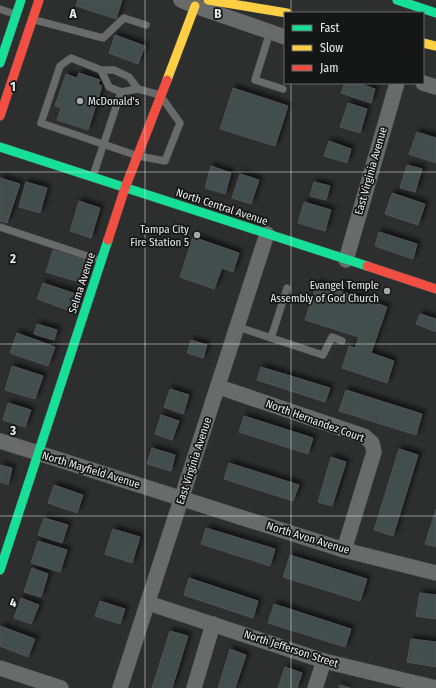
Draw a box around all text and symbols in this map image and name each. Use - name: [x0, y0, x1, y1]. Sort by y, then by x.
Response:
- text: A: [68, 6, 77, 21]
- text: B: [214, 6, 222, 21]
- legend: [284, 12, 424, 84]
- text: Fast: [320, 21, 339, 35]
- text: Slow: [320, 41, 343, 55]
- text: Jam: [320, 61, 338, 75]
- text: 1: [10, 79, 16, 94]
- place label: McDonald's: [88, 95, 140, 108]
- marker: McDonald's: [75, 96, 85, 106]
- street label: East Virginia Avenue: [352, 126, 390, 216]
- street label: North Central Avenue: [174, 186, 270, 228]
- place label: Tampa City Fire Station 5: [130, 223, 189, 249]
- marker: Tampa City Fire Station 5: [192, 230, 202, 240]
- text: 2: [9, 251, 16, 266]
- street label: Selma Avenue: [66, 251, 98, 315]
- place label: Evangel Temple Assembly of God Church: [271, 279, 379, 305]
- marker: Evangel Temple Assembly of God Church: [382, 286, 392, 296]
- street label: North Hernandez Court: [264, 397, 366, 445]
- street label: East Virginia Avenue: [174, 416, 214, 506]
- text: 3: [9, 423, 16, 438]
- street label: North Mayfield Avenue: [40, 449, 142, 491]
- street label: North Avon Avenue: [265, 519, 351, 557]
- text: 4: [10, 595, 17, 610]
- street label: North Jefferson Street: [242, 628, 340, 671]

